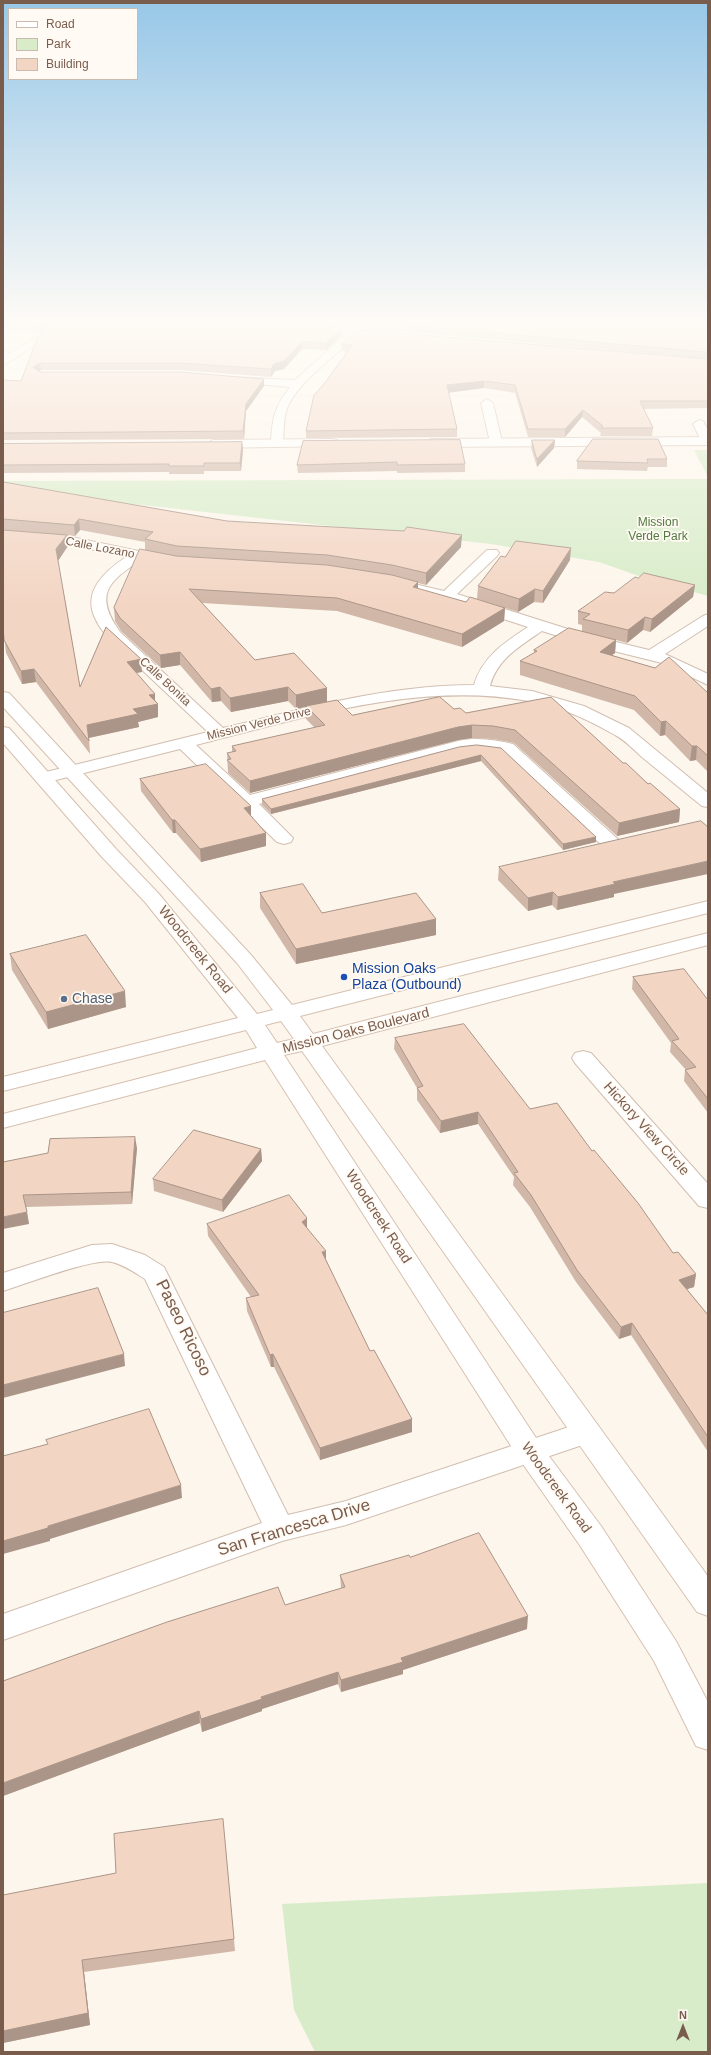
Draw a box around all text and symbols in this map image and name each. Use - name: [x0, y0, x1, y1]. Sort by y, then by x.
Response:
- legend: [8, 8, 138, 80]
- text: Road: [46, 17, 75, 31]
- text: Park: [46, 37, 71, 51]
- text: Building: [46, 57, 89, 71]
- park label: Mission Verde Park: [628, 516, 688, 544]
- street label: Calle Lozano: [64, 534, 136, 562]
- street label: Calle Bonita: [136, 655, 194, 709]
- street label: Mission Verde Drive: [205, 704, 313, 744]
- street label: Woodcreek Road: [155, 903, 235, 997]
- place label: Mission Oaks Plaza (Outbound): [352, 961, 462, 994]
- marker: Mission Oaks Plaza (Outbound): [339, 972, 349, 982]
- place label: Chase: [72, 991, 112, 1007]
- marker: Chase: [59, 994, 69, 1004]
- street label: Mission Oaks Boulevard: [281, 1005, 431, 1057]
- street label: Hickory View Circle: [600, 1079, 692, 1179]
- street label: Woodcreek Road: [342, 1167, 414, 1267]
- street label: Paseo Ricoso: [151, 1276, 215, 1380]
- street label: Woodcreek Road: [517, 1439, 595, 1537]
- street label: San Francesca Drive: [215, 1495, 373, 1561]
- north arrow: [663, 2007, 703, 2047]
- text: N: [679, 2009, 687, 2021]

